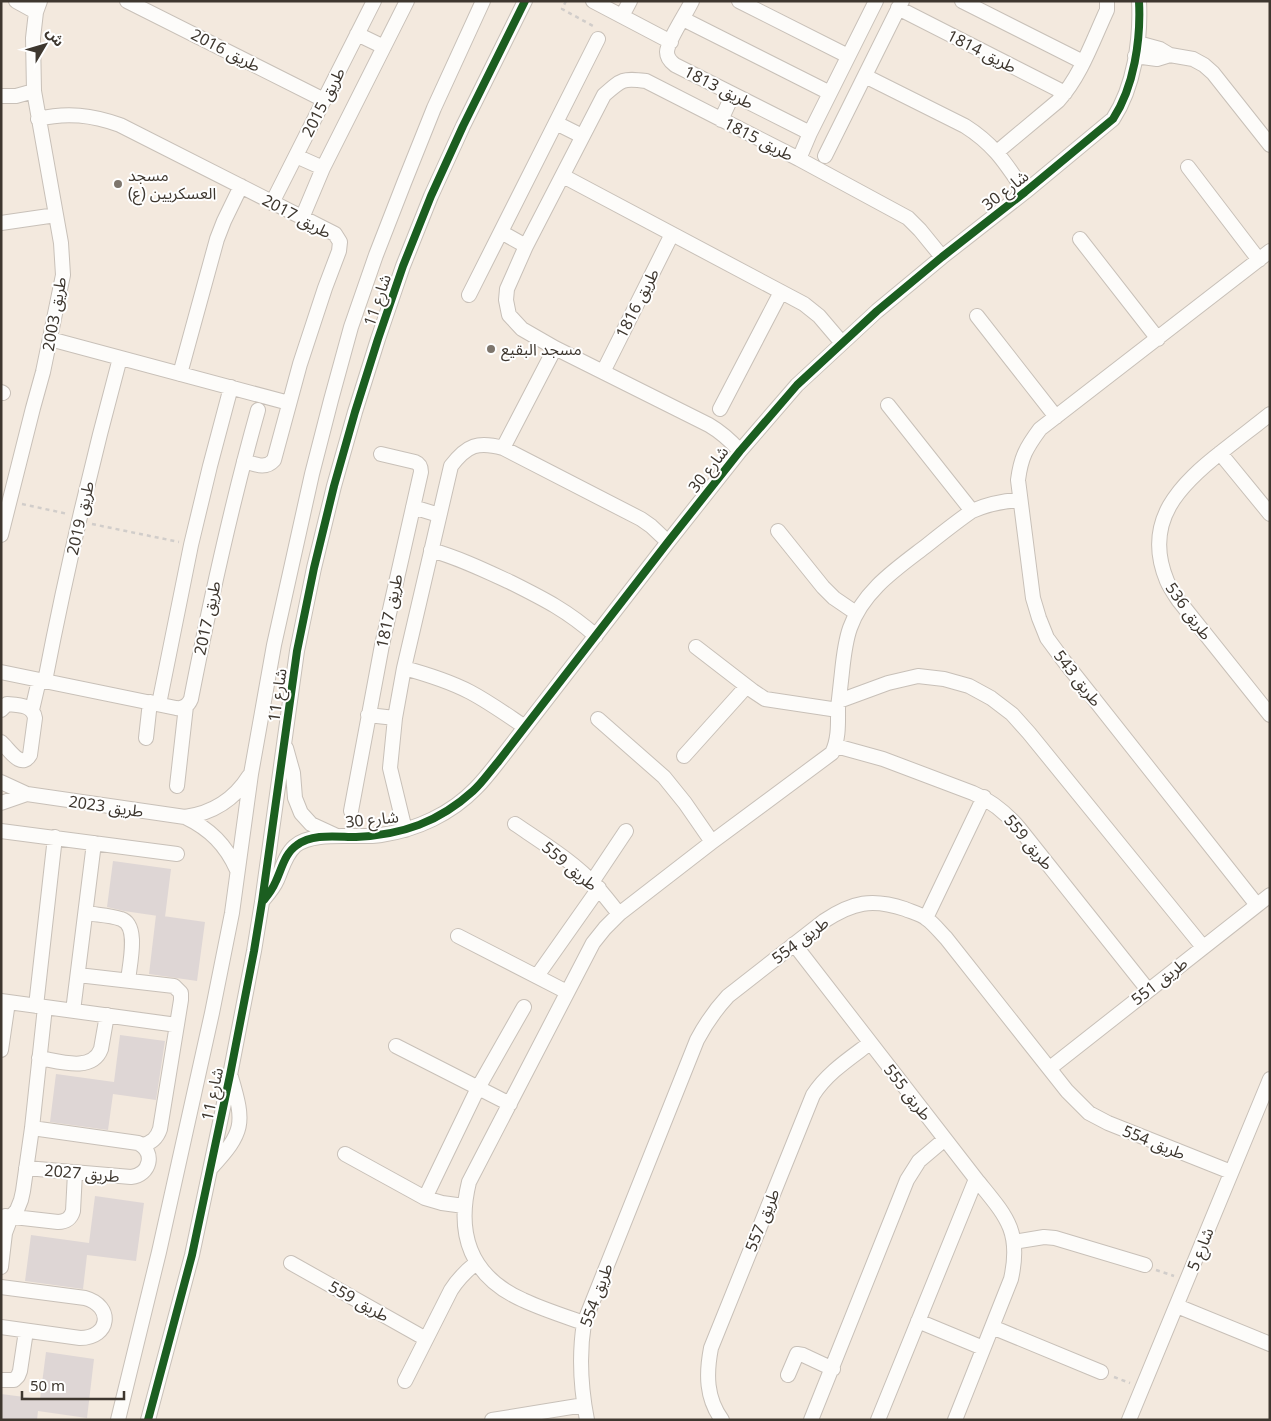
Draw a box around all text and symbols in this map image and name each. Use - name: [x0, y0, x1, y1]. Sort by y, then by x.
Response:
- north arrow: [20, 20, 70, 70]
- text: ش: [42, 23, 69, 50]
- street label: طريق 2016: [188, 23, 265, 77]
- street label: طريق 1814: [944, 24, 1021, 78]
- street label: طريق 1813: [681, 60, 758, 114]
- street label: طريق 2015: [296, 63, 350, 140]
- street label: طريق 1815: [721, 112, 798, 166]
- place label: مسجد العسكريين (ع): [128, 164, 216, 206]
- street label: شارع 30: [977, 165, 1034, 217]
- marker: مسجد العسكريين (ع): [112, 178, 124, 190]
- street label: طريق 2017: [259, 189, 335, 243]
- street label: طريق 1816: [610, 264, 664, 341]
- street label: شارع 11: [358, 271, 398, 330]
- street label: طريق 2003: [37, 275, 71, 353]
- place label: مسجد البقيع: [501, 338, 582, 362]
- marker: مسجد البقيع: [485, 343, 497, 355]
- street label: شارع 30: [683, 441, 735, 498]
- street label: طريق 2019: [61, 479, 99, 557]
- street label: طريق 1817: [370, 572, 408, 650]
- street label: طريق 536: [1161, 578, 1217, 644]
- street label: طريق 2017: [188, 579, 226, 657]
- street label: طريق 543: [1049, 645, 1107, 711]
- street label: شارع 11: [262, 667, 294, 723]
- street label: طريق 2023: [67, 790, 145, 822]
- street label: شارع 30: [344, 805, 400, 835]
- street label: طريق 559: [999, 810, 1059, 874]
- street label: طريق 559: [538, 836, 602, 896]
- street label: طريق 554: [767, 911, 833, 969]
- street label: طريق 551: [1126, 952, 1192, 1010]
- street label: طريق 555: [879, 1059, 937, 1125]
- street label: شارع 11: [196, 1065, 230, 1123]
- street label: طريق 554: [1119, 1119, 1189, 1165]
- street label: طريق 2027: [44, 1159, 121, 1187]
- street label: طريق 557: [739, 1185, 785, 1255]
- street label: شارع 5: [1181, 1224, 1220, 1275]
- street label: طريق 554: [574, 1260, 618, 1330]
- street label: طريق 559: [325, 1275, 393, 1327]
- scale bar: [22, 1368, 125, 1400]
- text: 50 m: [30, 1375, 65, 1395]

